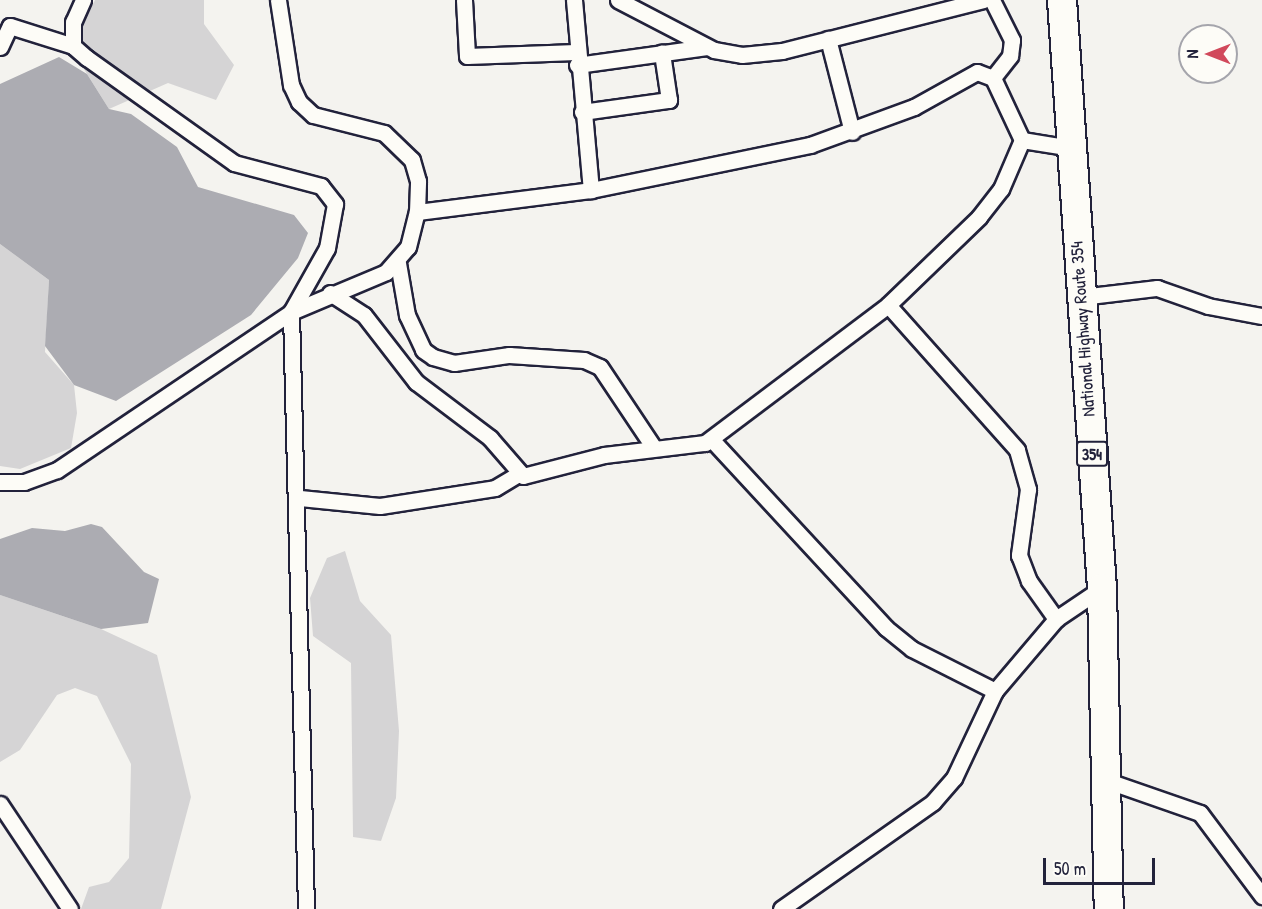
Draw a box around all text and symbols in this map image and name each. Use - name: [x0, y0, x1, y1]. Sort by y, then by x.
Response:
- north arrow: [1178, 24, 1238, 84]
- text: N: [1181, 50, 1203, 58]
- street label: National Highway Route 354: [1066, 240, 1100, 418]
- road number: 354: [1076, 441, 1108, 467]
- scale bar: [1046, 846, 1158, 884]
- text: 50 m: [1054, 856, 1086, 881]

